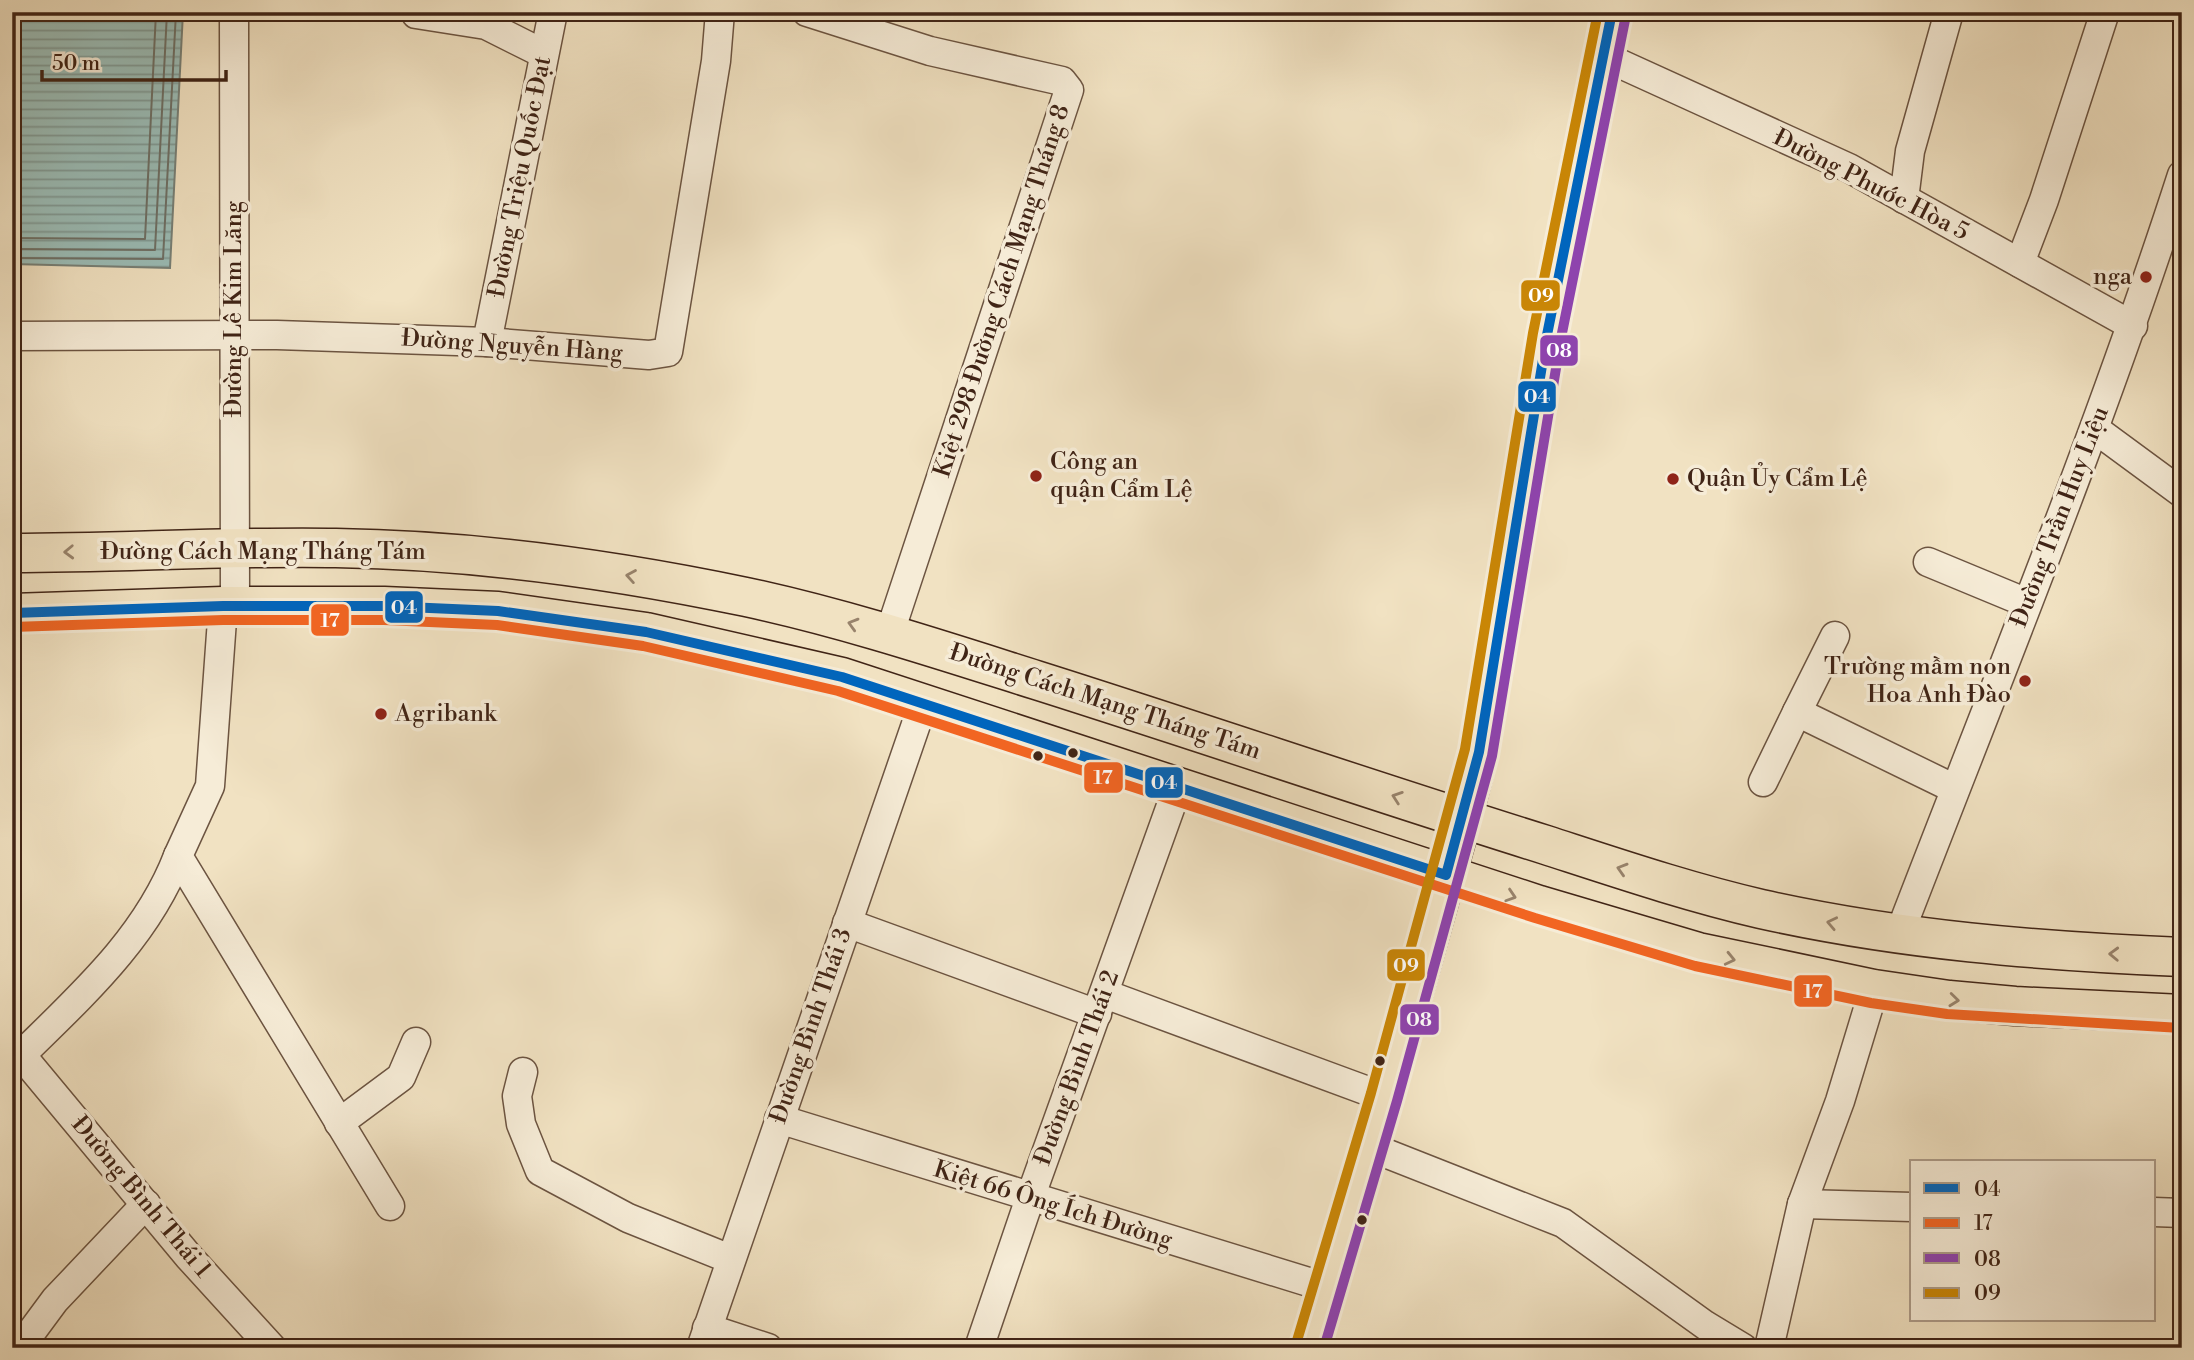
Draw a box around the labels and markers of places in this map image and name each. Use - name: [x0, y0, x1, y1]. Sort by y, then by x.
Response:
- place label: nga: [2093, 262, 2133, 292]
- marker: nga: [2138, 269, 2154, 285]
- place label: Công an quận Cẩm Lệ: [1050, 447, 1193, 505]
- place label: Quận Ủy Cẩm Lệ: [1687, 462, 1868, 494]
- marker: Công an quận Cẩm Lệ: [1028, 468, 1044, 484]
- marker: Quận Ủy Cẩm Lệ: [1665, 471, 1681, 487]
- place label: Trường mầm non Hoa Anh Đào: [1824, 652, 2011, 710]
- marker: Trường mầm non Hoa Anh Đào: [2017, 673, 2033, 689]
- place label: Agribank: [394, 699, 498, 729]
- marker: Agribank: [373, 706, 389, 722]
- unlabelled marker: [1066, 746, 1080, 760]
- unlabelled marker: [1031, 749, 1045, 763]
- unlabelled marker: [1373, 1054, 1387, 1068]
- unlabelled marker: [1355, 1213, 1369, 1227]

